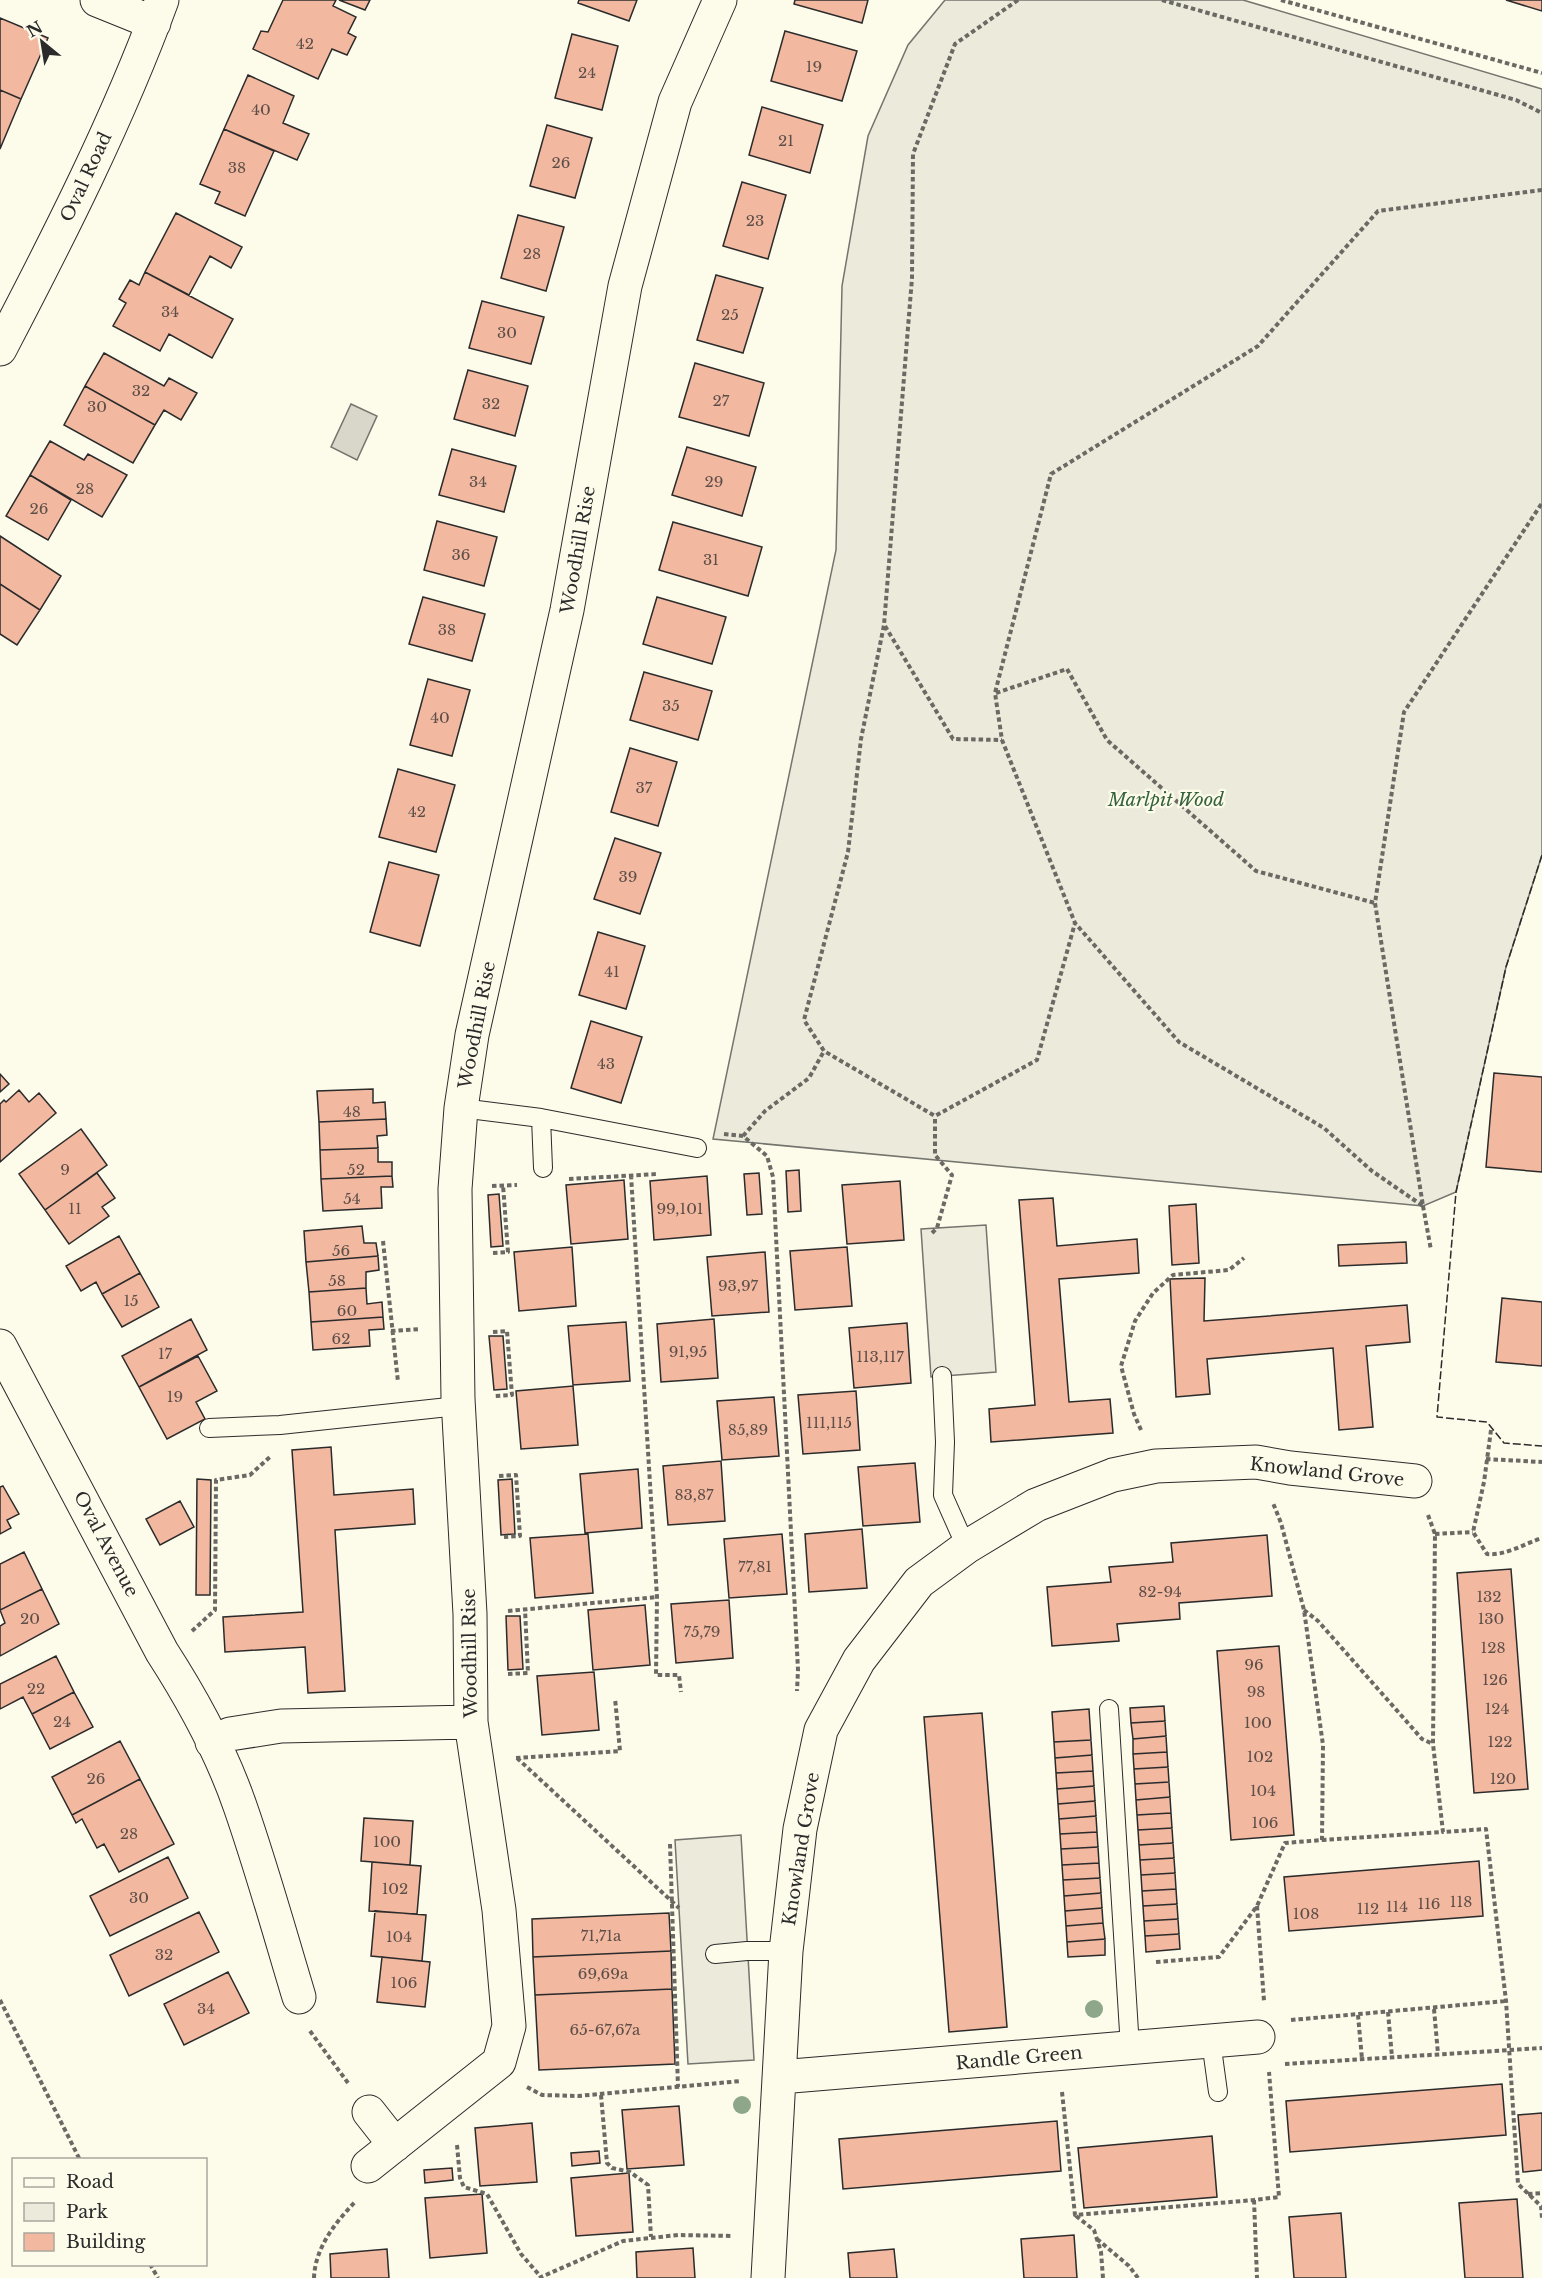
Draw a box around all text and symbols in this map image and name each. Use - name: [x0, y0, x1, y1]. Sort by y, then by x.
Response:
- north arrow: [12, 12, 72, 72]
- text: N: [23, 17, 46, 41]
- house number: 42: [296, 34, 314, 53]
- house number: 19: [806, 57, 822, 76]
- house number: 24: [578, 63, 596, 82]
- house number: 40: [251, 100, 271, 119]
- street label: Oval Road: [56, 129, 116, 225]
- house number: 21: [778, 131, 794, 150]
- house number: 26: [552, 153, 570, 172]
- house number: 38: [228, 158, 246, 177]
- house number: 23: [746, 211, 764, 230]
- house number: 28: [523, 244, 541, 263]
- house number: 34: [161, 302, 179, 321]
- house number: 25: [721, 305, 739, 324]
- house number: 30: [497, 323, 517, 342]
- house number: 32: [132, 381, 150, 400]
- house number: 27: [713, 391, 730, 410]
- house number: 32: [482, 394, 500, 413]
- house number: 30: [87, 397, 107, 416]
- house number: 34: [469, 472, 487, 491]
- house number: 29: [705, 472, 723, 491]
- house number: 28: [76, 479, 94, 498]
- street label: Woodhill Rise: [556, 484, 600, 617]
- house number: 26: [30, 499, 48, 518]
- house number: 36: [452, 545, 470, 564]
- house number: 31: [703, 550, 719, 569]
- house number: 38: [438, 620, 456, 639]
- house number: 35: [662, 696, 680, 715]
- house number: 40: [430, 708, 450, 727]
- house number: 37: [636, 778, 653, 797]
- park label: Marlpit Wood: [1107, 789, 1224, 811]
- house number: 42: [408, 802, 426, 821]
- house number: 39: [619, 867, 637, 886]
- street label: Woodhill Rise: [454, 959, 500, 1092]
- house number: 41: [604, 962, 620, 981]
- house number: 43: [597, 1054, 615, 1073]
- house number: 48: [343, 1102, 361, 1121]
- house number: 9: [60, 1160, 70, 1179]
- house number: 52: [347, 1160, 365, 1179]
- house number: 54: [343, 1189, 361, 1208]
- house number: 11: [68, 1199, 82, 1218]
- house number: 99,101: [656, 1199, 704, 1218]
- house number: 56: [332, 1241, 350, 1260]
- house number: 58: [328, 1271, 346, 1290]
- house number: 93,97: [718, 1276, 759, 1295]
- house number: 15: [123, 1291, 139, 1310]
- house number: 60: [337, 1301, 357, 1320]
- house number: 62: [332, 1329, 350, 1348]
- house number: 91,95: [669, 1342, 707, 1361]
- house number: 17: [158, 1344, 173, 1363]
- house number: 113,117: [856, 1347, 904, 1366]
- house number: 19: [167, 1387, 183, 1406]
- house number: 111,115: [806, 1413, 852, 1432]
- house number: 85,89: [728, 1420, 768, 1439]
- street label: Knowland Grove: [1249, 1453, 1405, 1491]
- house number: 83,87: [674, 1485, 714, 1504]
- street label: Oval Avenue: [69, 1487, 143, 1601]
- house number: 77,81: [738, 1557, 772, 1576]
- house number: 82-94: [1138, 1582, 1182, 1601]
- house number: 132: [1476, 1587, 1502, 1606]
- street label: Woodhill Rise: [458, 1588, 482, 1719]
- house number: 20: [20, 1609, 40, 1628]
- house number: 130: [1478, 1609, 1504, 1628]
- house number: 75,79: [684, 1622, 720, 1641]
- house number: 128: [1480, 1638, 1506, 1657]
- house number: 96: [1244, 1655, 1264, 1674]
- house number: 126: [1482, 1670, 1508, 1689]
- house number: 22: [27, 1679, 45, 1698]
- house number: 98: [1247, 1682, 1265, 1701]
- house number: 124: [1485, 1699, 1509, 1718]
- house number: 24: [53, 1712, 71, 1731]
- house number: 100: [1244, 1713, 1272, 1732]
- house number: 122: [1487, 1732, 1513, 1751]
- house number: 102: [1247, 1747, 1273, 1766]
- house number: 26: [87, 1769, 105, 1788]
- house number: 120: [1490, 1769, 1516, 1788]
- street label: Knowland Grove: [778, 1771, 824, 1927]
- house number: 104: [1250, 1781, 1276, 1800]
- house number: 106: [1251, 1813, 1279, 1832]
- house number: 28: [120, 1824, 138, 1843]
- house number: 100: [373, 1832, 401, 1851]
- house number: 102: [382, 1879, 408, 1898]
- house number: 30: [129, 1888, 149, 1907]
- house number: 118: [1450, 1892, 1472, 1911]
- house number: 116: [1417, 1894, 1441, 1913]
- house number: 114: [1386, 1897, 1408, 1916]
- house number: 112: [1357, 1899, 1379, 1918]
- house number: 108: [1293, 1904, 1319, 1923]
- house number: 71,71a: [581, 1926, 622, 1945]
- house number: 104: [386, 1927, 412, 1946]
- house number: 32: [155, 1945, 173, 1964]
- house number: 69,69a: [578, 1964, 629, 1983]
- house number: 106: [390, 1973, 418, 1992]
- house number: 34: [197, 1999, 215, 2018]
- house number: 65-67,67a: [570, 2020, 641, 2039]
- street label: Randle Green: [955, 2042, 1083, 2074]
- legend: [12, 2158, 207, 2266]
- text: Road: [66, 2171, 114, 2193]
- text: Park: [66, 2201, 108, 2223]
- text: Building: [66, 2231, 145, 2253]

